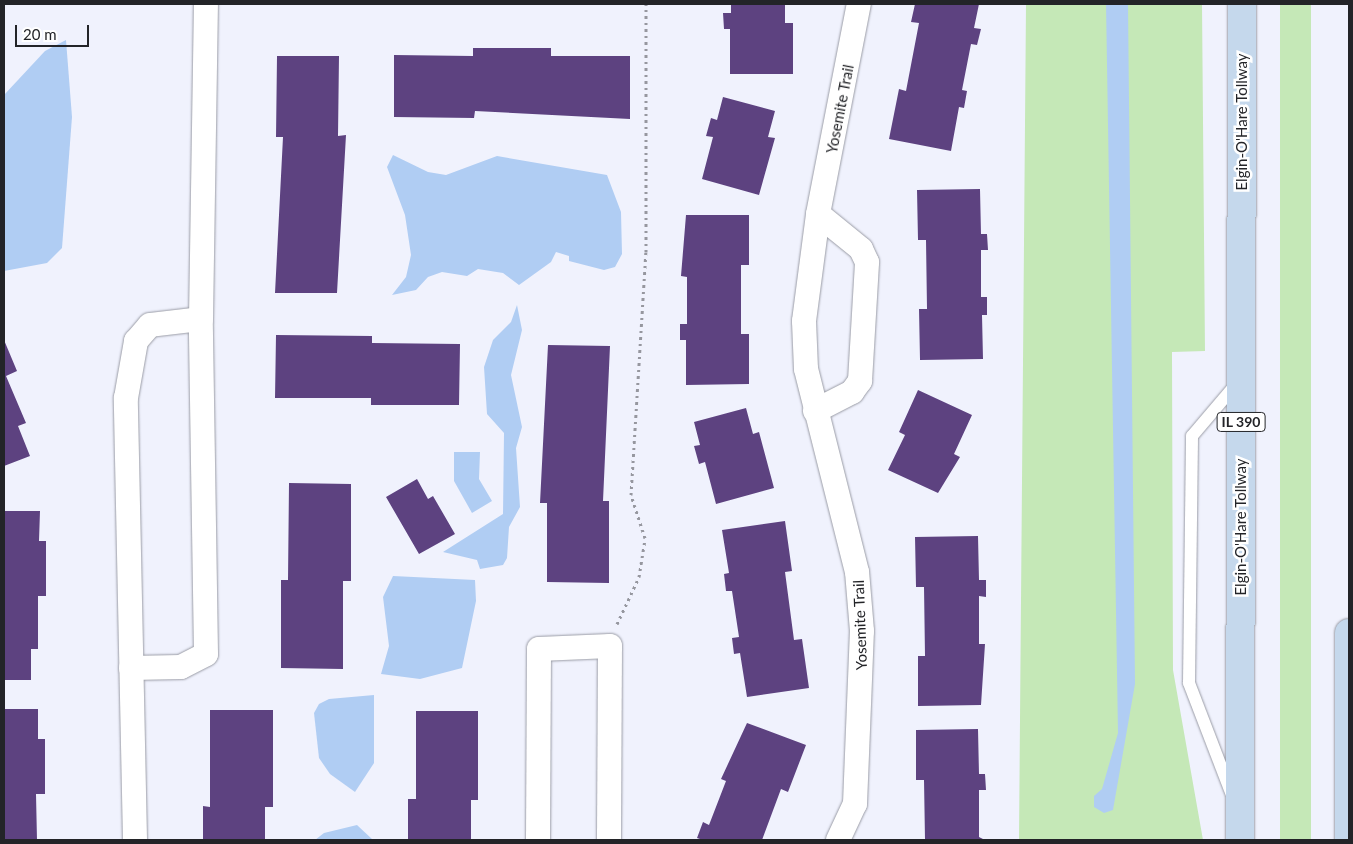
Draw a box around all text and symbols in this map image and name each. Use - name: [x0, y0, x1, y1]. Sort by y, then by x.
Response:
- scale bar: [18, 15, 91, 47]
- text: 20 m: [23, 25, 57, 43]
- street label: Elgin-O'Hare Tollway: [1233, 53, 1251, 191]
- street label: Yosemite Trail: [823, 63, 857, 155]
- road number: IL 390: [1216, 411, 1266, 434]
- street label: Elgin-O'Hare Tollway: [1232, 458, 1250, 596]
- street label: Yosemite Trail: [849, 579, 871, 671]

